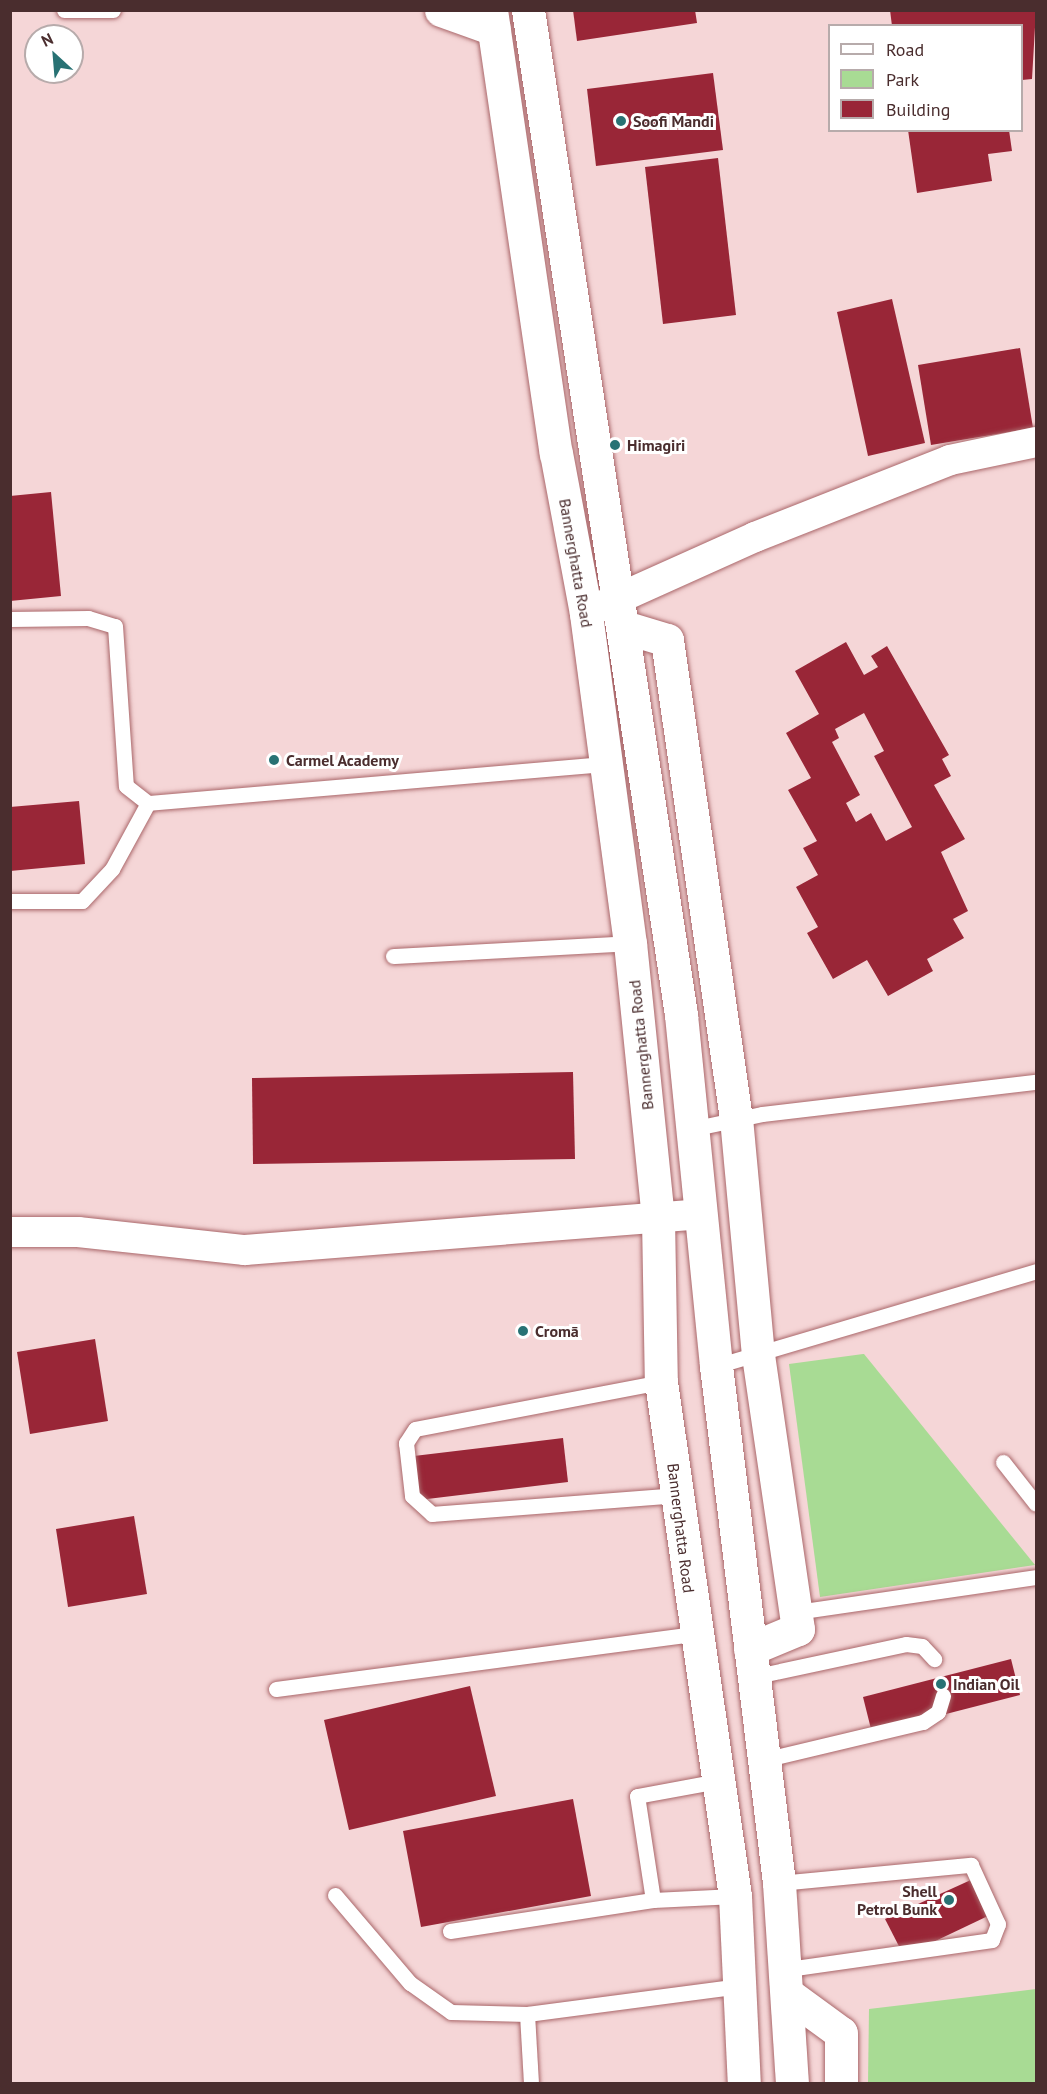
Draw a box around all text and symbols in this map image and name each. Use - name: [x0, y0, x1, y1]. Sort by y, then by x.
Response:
- north arrow: [24, 24, 84, 84]
- legend: [828, 24, 1023, 132]
- text: N: [38, 28, 56, 51]
- text: Road: [886, 38, 924, 61]
- text: Park: [886, 68, 919, 91]
- text: Building: [886, 98, 950, 121]
- place label: Soofi Mandi: [633, 111, 714, 131]
- marker: Soofi Mandi: [614, 114, 628, 128]
- place label: Himagiri: [627, 435, 685, 455]
- marker: Himagiri: [608, 438, 622, 452]
- street label: Bannerghatta Road: [555, 497, 597, 629]
- place label: Carmel Academy: [286, 750, 400, 770]
- marker: Carmel Academy: [267, 753, 281, 767]
- street label: Bannerghatta Road: [625, 979, 657, 1111]
- place label: Cromā: [535, 1321, 579, 1341]
- marker: Cromā: [516, 1324, 530, 1338]
- street label: Bannerghatta Road: [664, 1462, 698, 1594]
- place label: Indian Oil: [953, 1674, 1020, 1694]
- marker: Indian Oil: [934, 1677, 948, 1691]
- place label: Shell Petrol Bunk: [857, 1881, 937, 1919]
- marker: Shell Petrol Bunk: [942, 1893, 956, 1907]

